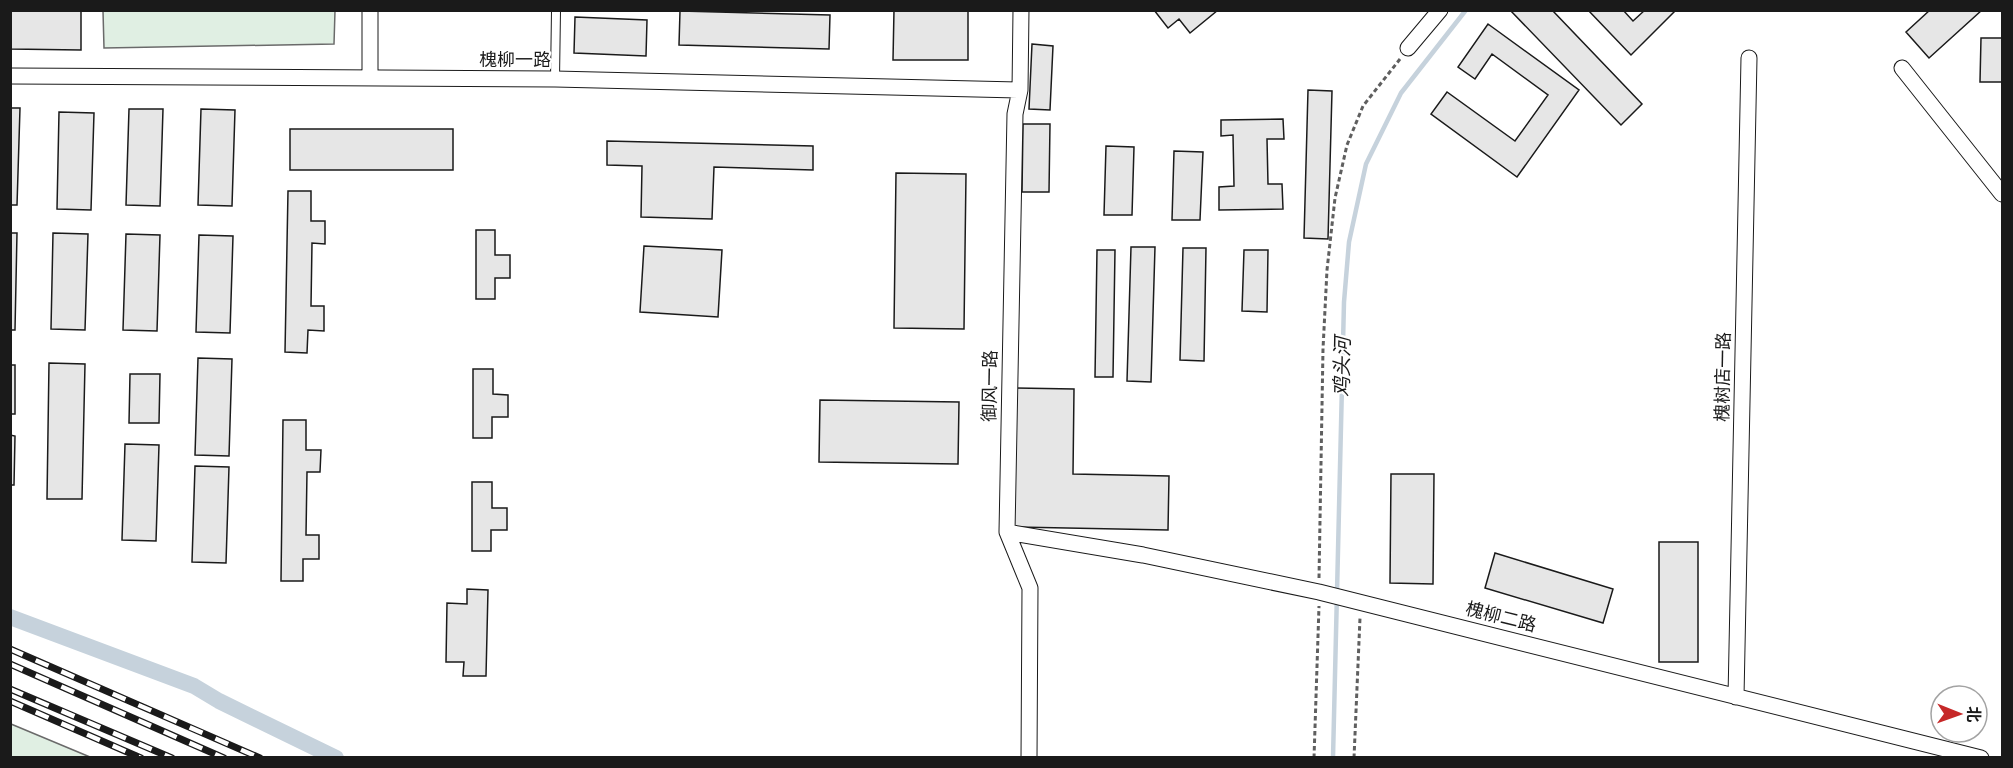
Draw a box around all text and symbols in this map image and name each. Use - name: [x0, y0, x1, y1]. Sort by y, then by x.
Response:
- street label: 槐柳一路: [479, 47, 551, 71]
- street label: 槐树店一路: [1709, 332, 1735, 422]
- water label: 鸡头河: [1327, 333, 1356, 397]
- street label: 御风一路: [976, 350, 1002, 422]
- street label: 槐柳二路: [1463, 596, 1539, 636]
- north arrow: [1929, 684, 1989, 744]
- text: 北: [1963, 706, 1985, 722]

